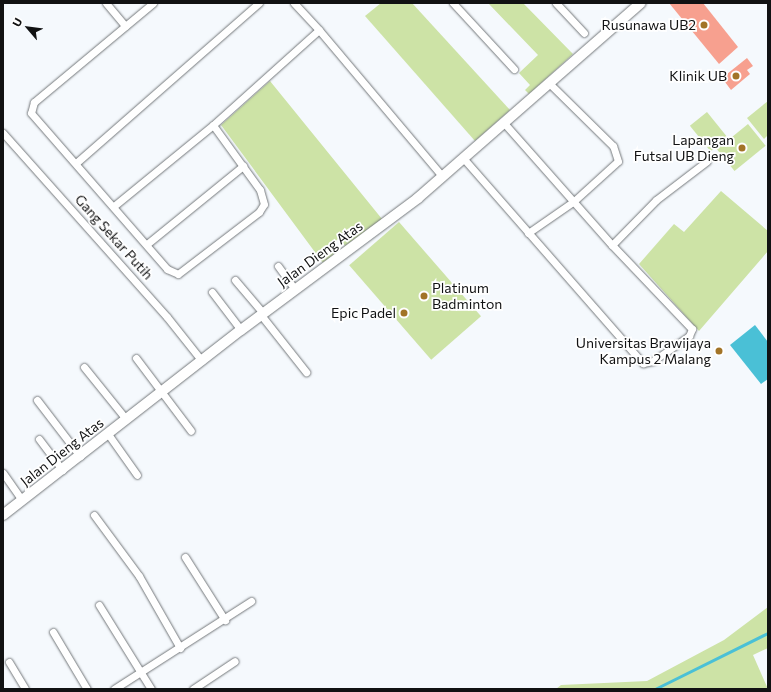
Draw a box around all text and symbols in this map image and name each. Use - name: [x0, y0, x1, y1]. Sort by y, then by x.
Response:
- north arrow: [8, 8, 48, 48]
- text: U: [9, 16, 25, 29]
- place label: Rusunawa UB2: [601, 17, 696, 33]
- marker: Rusunawa UB2: [699, 20, 709, 30]
- place label: Klinik UB: [669, 68, 727, 84]
- marker: Klinik UB: [730, 70, 742, 82]
- place label: Lapangan Futsal UB Dieng: [634, 132, 734, 164]
- marker: Lapangan Futsal UB Dieng: [737, 143, 747, 153]
- street label: Gang Sekar Putih: [71, 191, 157, 283]
- street label: Jalan Dieng Atas: [274, 217, 366, 291]
- place label: Platinum Badminton: [432, 280, 502, 312]
- marker: Platinum Badminton: [419, 291, 429, 301]
- place label: Epic Padel: [331, 305, 396, 321]
- marker: Epic Padel: [399, 308, 409, 318]
- place label: Universitas Brawijaya Kampus 2 Malang: [576, 335, 711, 368]
- marker: Universitas Brawijaya Kampus 2 Malang: [714, 346, 724, 356]
- street label: Jalan Dieng Atas: [17, 414, 107, 490]

